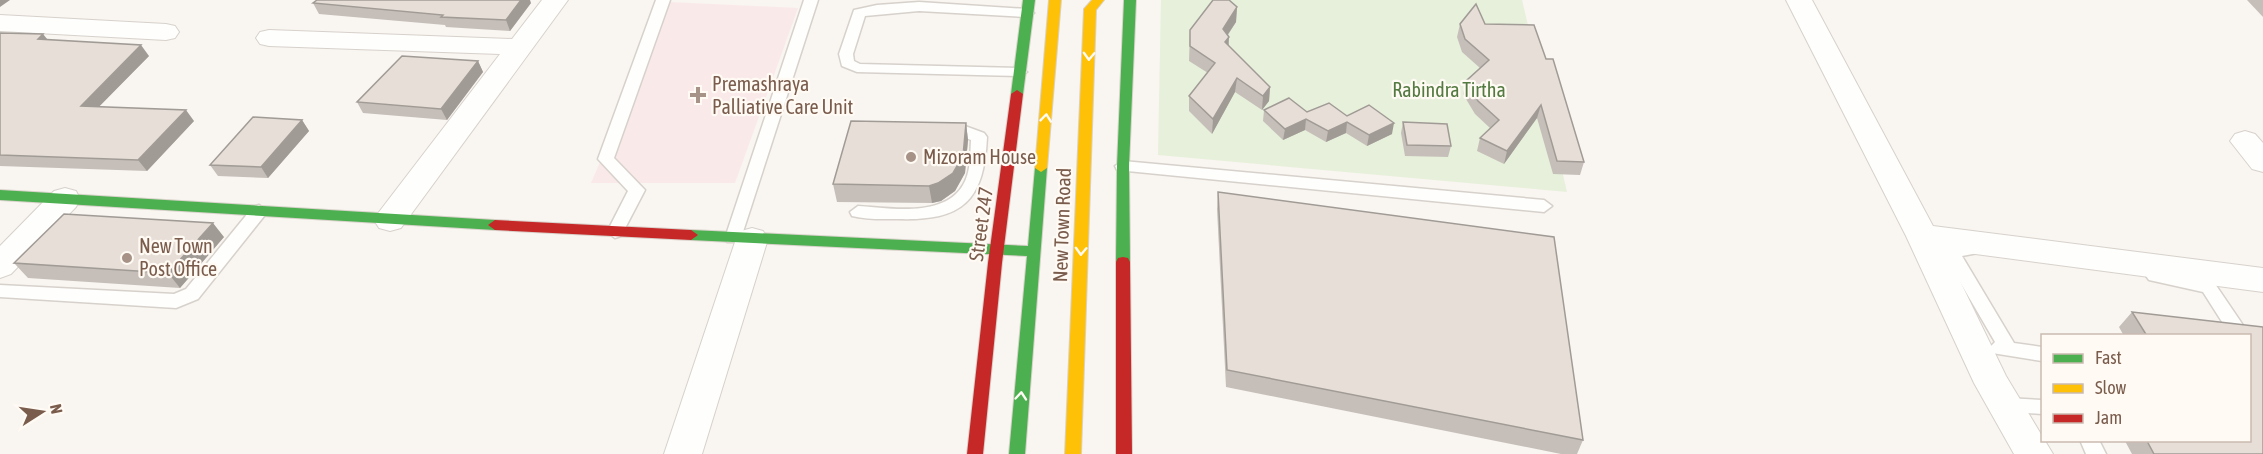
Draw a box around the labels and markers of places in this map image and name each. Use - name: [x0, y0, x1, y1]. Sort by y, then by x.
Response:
- place label: Premashraya Palliative Care Unit: [712, 72, 854, 118]
- marker: Premashraya Palliative Care Unit: [689, 86, 707, 104]
- place label: Mizoram House: [923, 145, 1036, 168]
- marker: Mizoram House: [904, 150, 918, 164]
- place label: New Town Post Office: [139, 234, 217, 280]
- marker: New Town Post Office: [120, 251, 134, 265]

